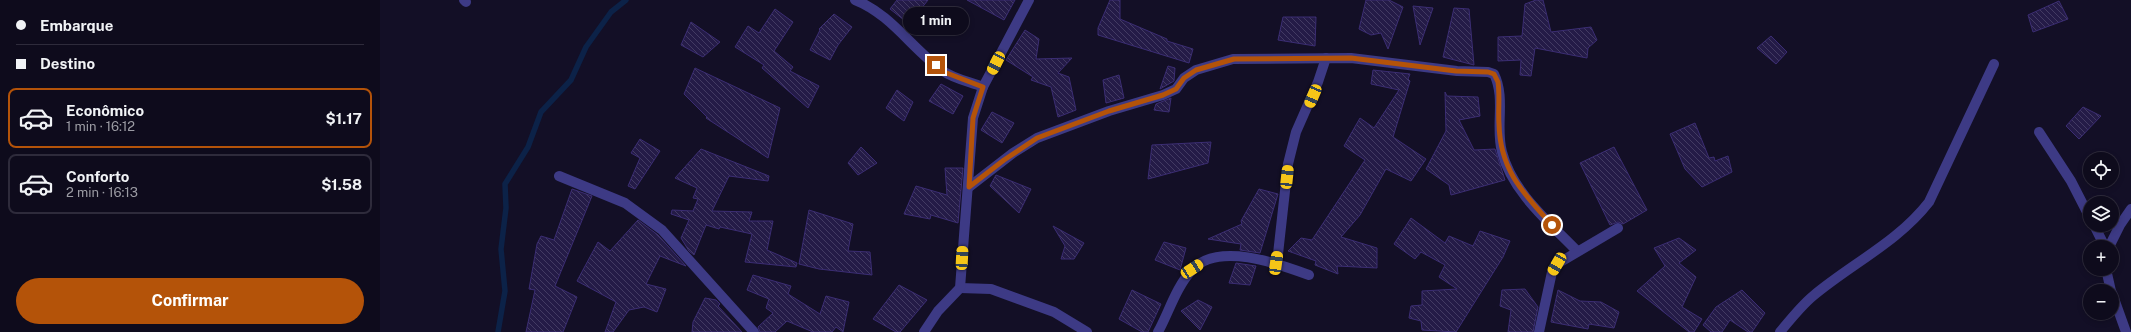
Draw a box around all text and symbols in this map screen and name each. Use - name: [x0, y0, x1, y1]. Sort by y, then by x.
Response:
- callout: 1 min: [903, 7, 969, 35]
- text: 1 min: [920, 13, 952, 28]
- text: Embarque: [40, 17, 113, 34]
- car: [985, 50, 1007, 76]
- text: Destino: [40, 55, 95, 72]
- route end: [927, 56, 945, 74]
- car: [1303, 83, 1323, 109]
- icon: car: [18, 100, 54, 136]
- text: Econômico: [66, 102, 144, 119]
- text: $1.17: [326, 110, 362, 127]
- text: 1 min · 16:12: [66, 119, 135, 134]
- map controls: [2083, 152, 2119, 320]
- button: locate: [2083, 152, 2119, 188]
- car: [1280, 164, 1294, 190]
- icon: car: [18, 166, 54, 202]
- text: Conforto: [66, 168, 129, 185]
- text: $1.58: [321, 176, 362, 193]
- text: 2 min · 16:13: [66, 185, 138, 200]
- button: layers: [2083, 196, 2119, 232]
- route start: [1543, 216, 1561, 234]
- button: +: [2083, 240, 2119, 276]
- car: [955, 246, 969, 270]
- car: [1268, 250, 1284, 276]
- car: [1546, 251, 1568, 277]
- car: [1179, 257, 1205, 281]
- button: Confirmar: [16, 278, 364, 324]
- button: −: [2083, 284, 2119, 320]

